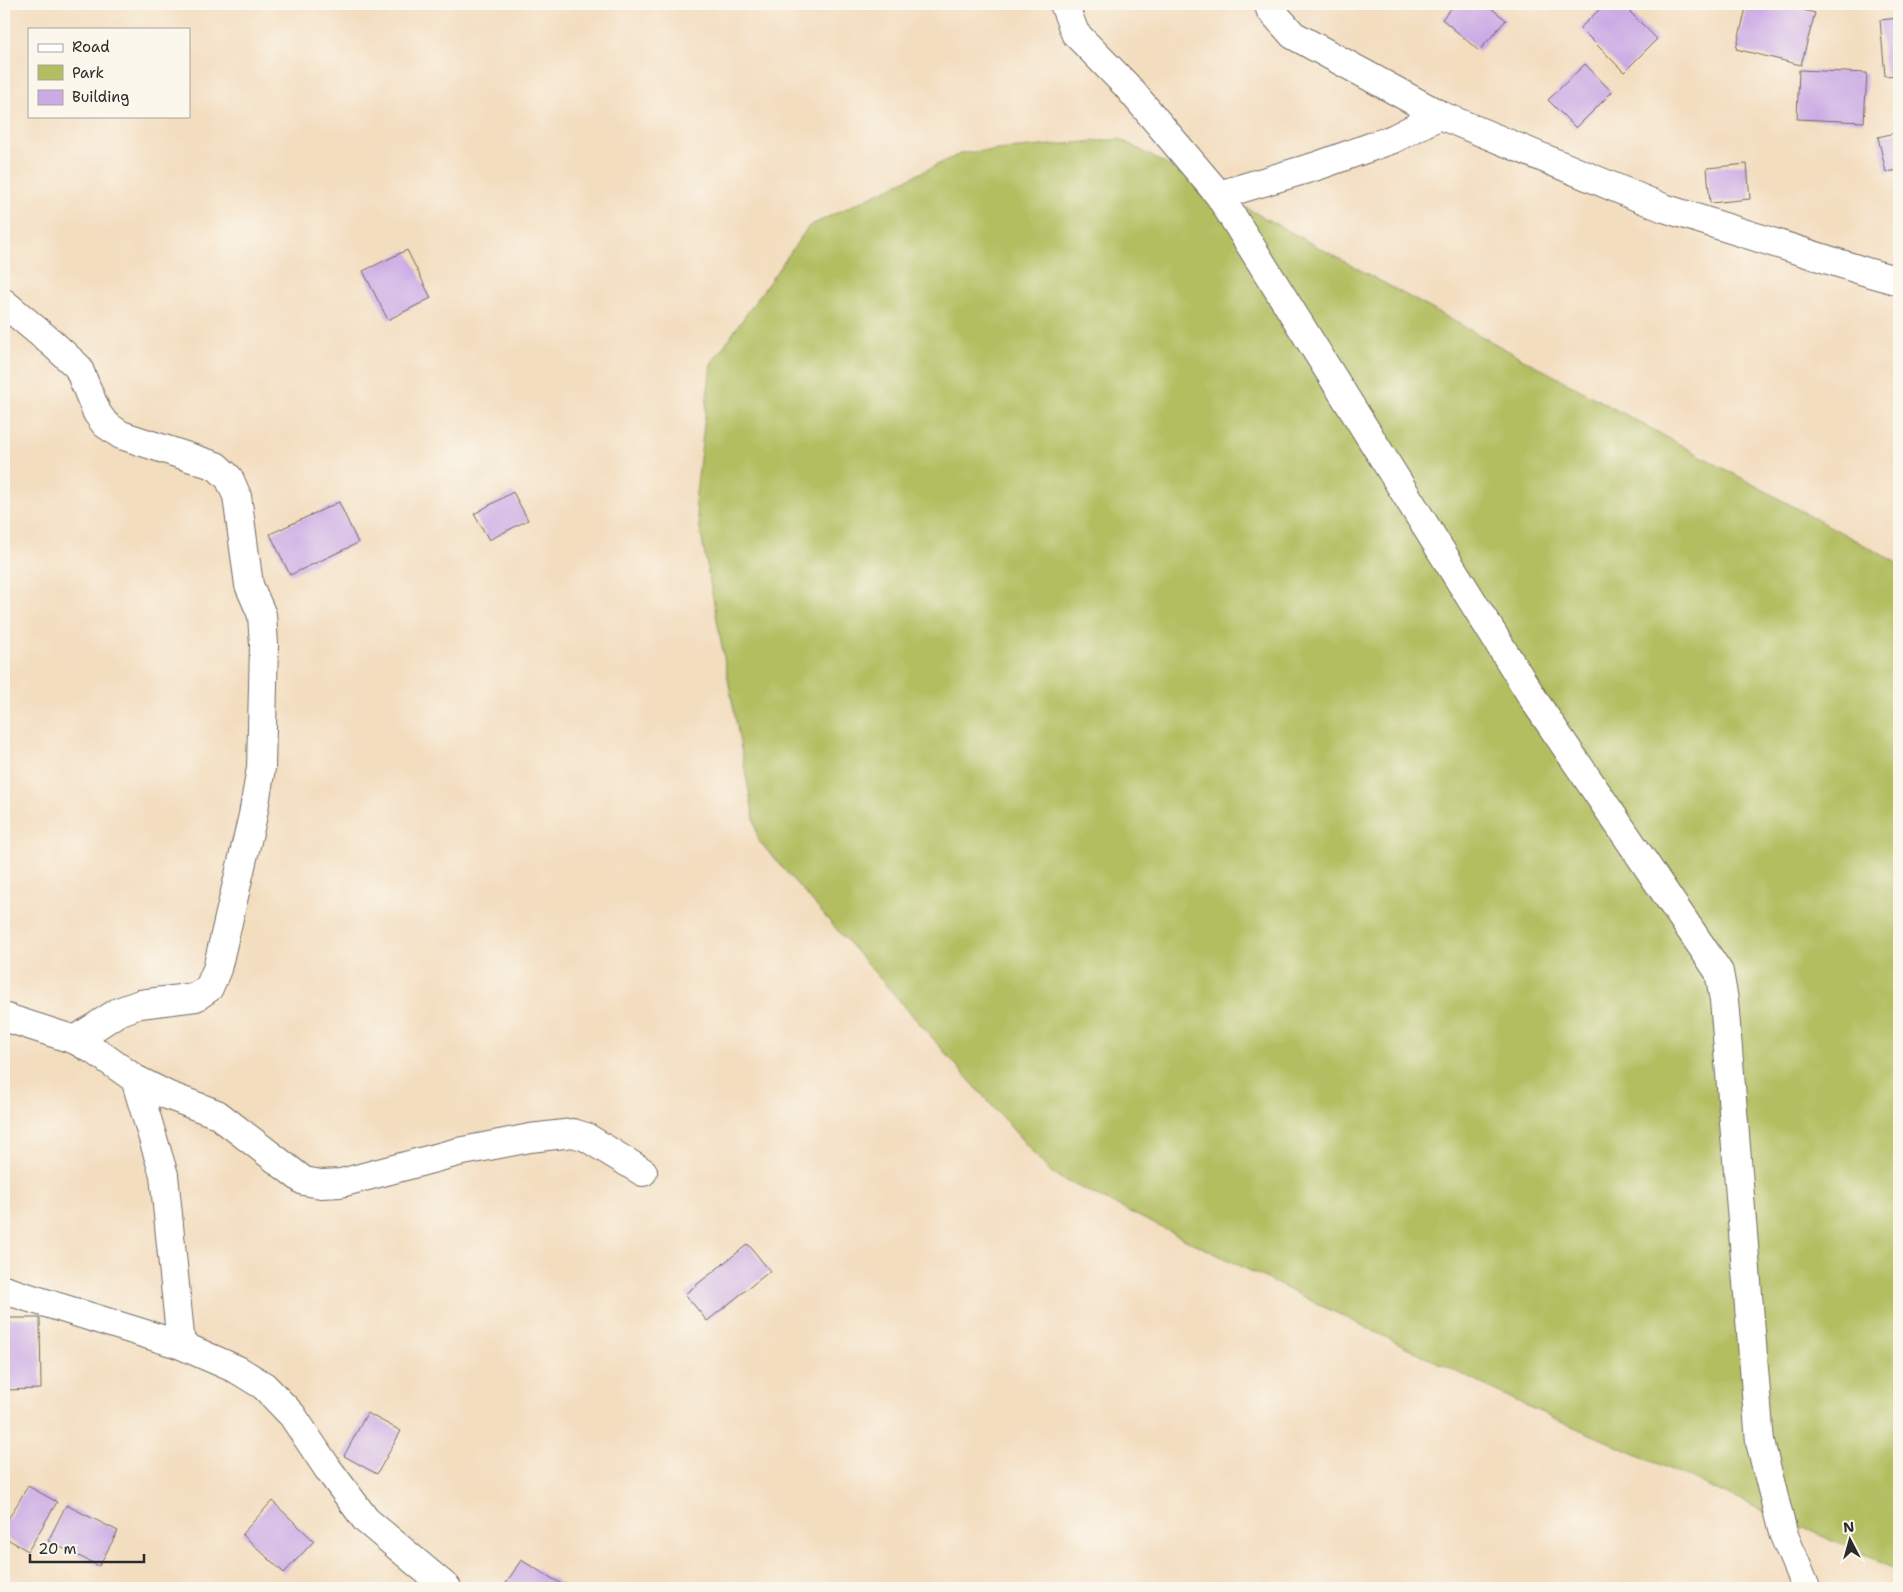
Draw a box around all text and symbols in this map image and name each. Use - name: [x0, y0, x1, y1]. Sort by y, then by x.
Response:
- legend: [28, 28, 190, 118]
- text: Road: [72, 37, 110, 57]
- text: Park: [72, 63, 104, 83]
- text: Building: [72, 87, 129, 107]
- north arrow: [1826, 1514, 1876, 1564]
- text: N: [1842, 1518, 1855, 1537]
- scale bar: [30, 1532, 144, 1564]
- text: 20 m: [38, 1539, 77, 1559]

